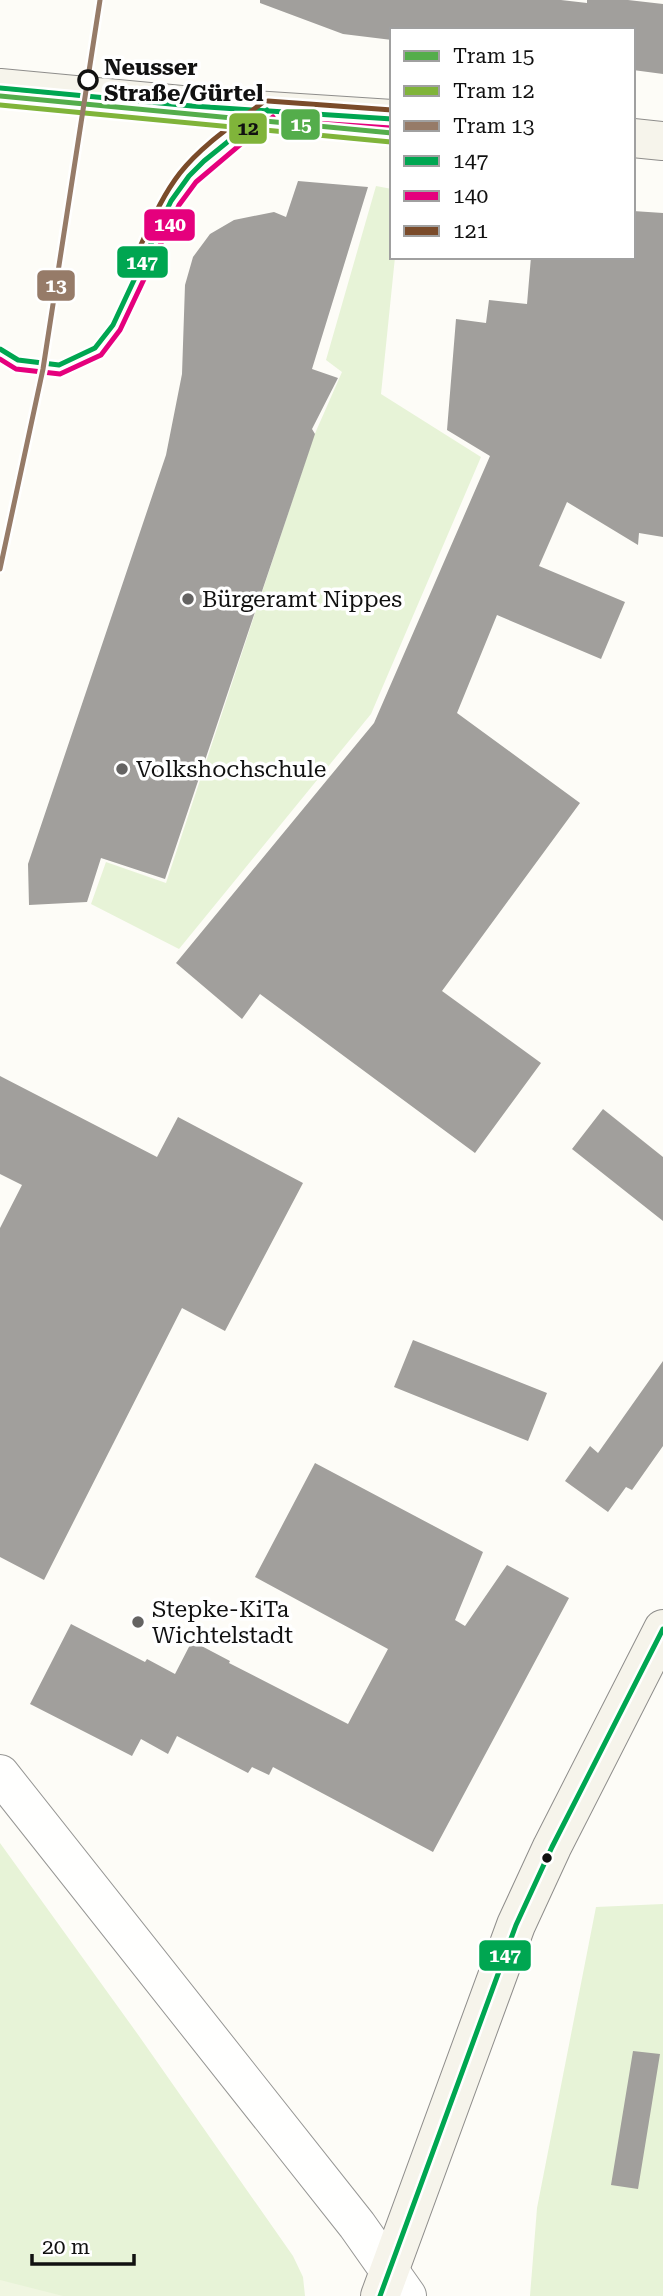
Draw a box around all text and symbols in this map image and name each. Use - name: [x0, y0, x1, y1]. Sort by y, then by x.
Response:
- legend: [390, 28, 635, 259]
- text: Tram 15: [453, 44, 535, 68]
- place label: Neusser Straße/Gürtel: [104, 54, 264, 107]
- marker: Neusser Straße/Gürtel: [78, 70, 98, 90]
- text: Tram 12: [453, 79, 535, 103]
- line badge: 15: [280, 108, 321, 141]
- line badge: 12: [228, 112, 268, 145]
- text: 15: [290, 113, 312, 136]
- text: Tram 13: [453, 114, 535, 138]
- text: 12: [237, 117, 259, 140]
- text: 147: [453, 149, 489, 173]
- text: 140: [453, 184, 488, 208]
- line badge: 140: [143, 208, 196, 242]
- text: 140: [154, 213, 186, 236]
- text: 121: [453, 219, 488, 243]
- line badge: 147: [116, 245, 169, 279]
- text: 147: [126, 251, 158, 274]
- line badge: 13: [36, 269, 76, 302]
- text: 13: [45, 274, 67, 297]
- place label: Bürgeramt Nippes: [202, 586, 402, 613]
- marker: Bürgeramt Nippes: [180, 591, 196, 607]
- place label: Volkshochschule: [136, 756, 326, 783]
- marker: Volkshochschule: [114, 761, 130, 777]
- place label: Stepke-KiTa Wichtelstadt: [152, 1596, 294, 1649]
- marker: Stepke-KiTa Wichtelstadt: [130, 1614, 146, 1630]
- unlabelled marker: [540, 1851, 554, 1865]
- line badge: 147: [478, 1939, 532, 1972]
- text: 147: [489, 1944, 521, 1967]
- scale bar: [32, 2222, 133, 2266]
- text: 20 m: [42, 2235, 90, 2259]

